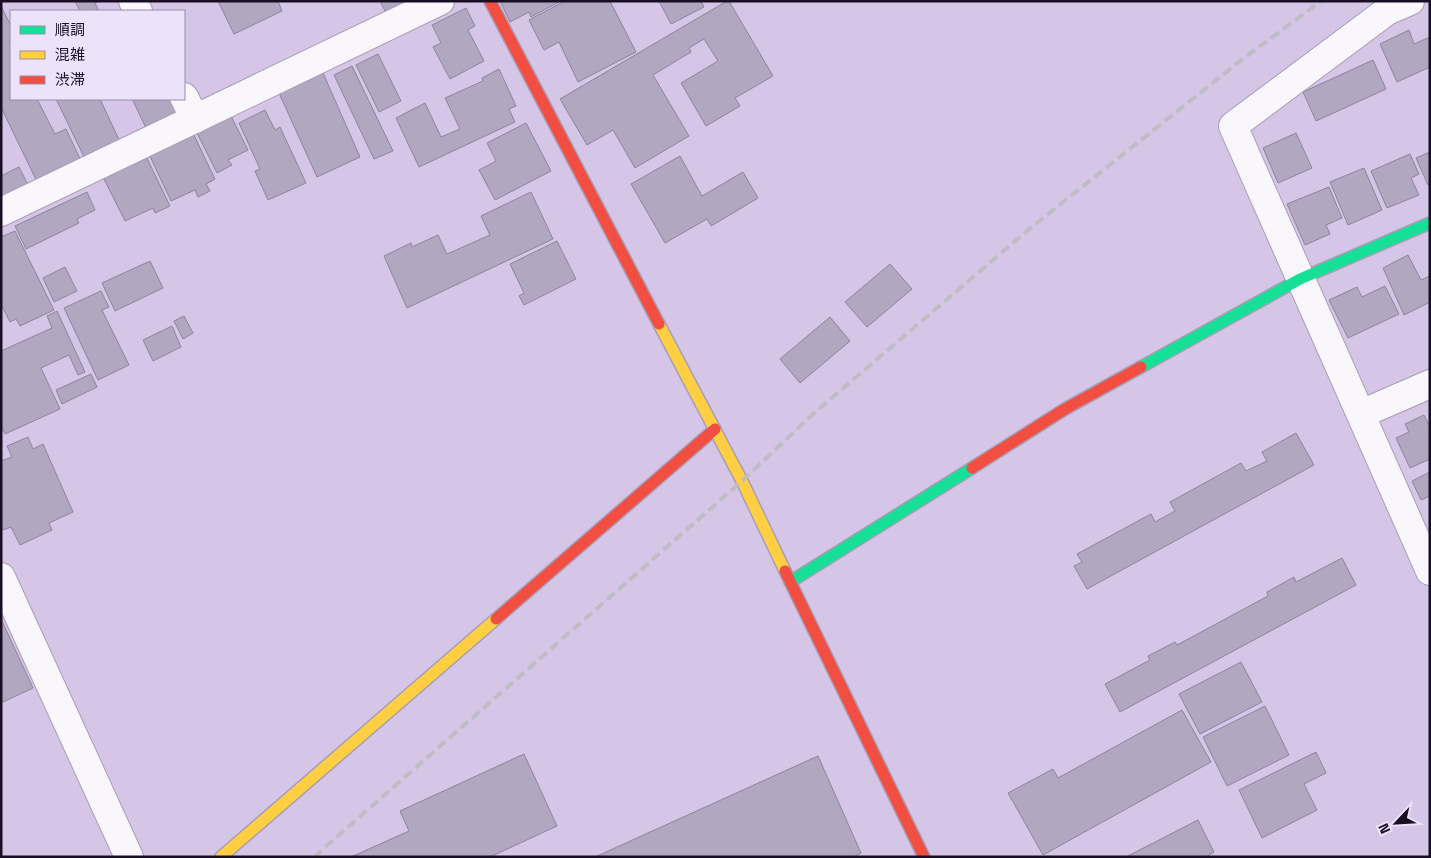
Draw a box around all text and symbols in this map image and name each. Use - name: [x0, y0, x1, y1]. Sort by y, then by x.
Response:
- legend: [10, 10, 185, 100]
- text: 順調: [55, 20, 85, 39]
- text: 混雑: [55, 45, 85, 64]
- text: 渋滞: [55, 70, 85, 89]
- north arrow: [1371, 798, 1421, 848]
- text: N: [1374, 820, 1394, 837]

